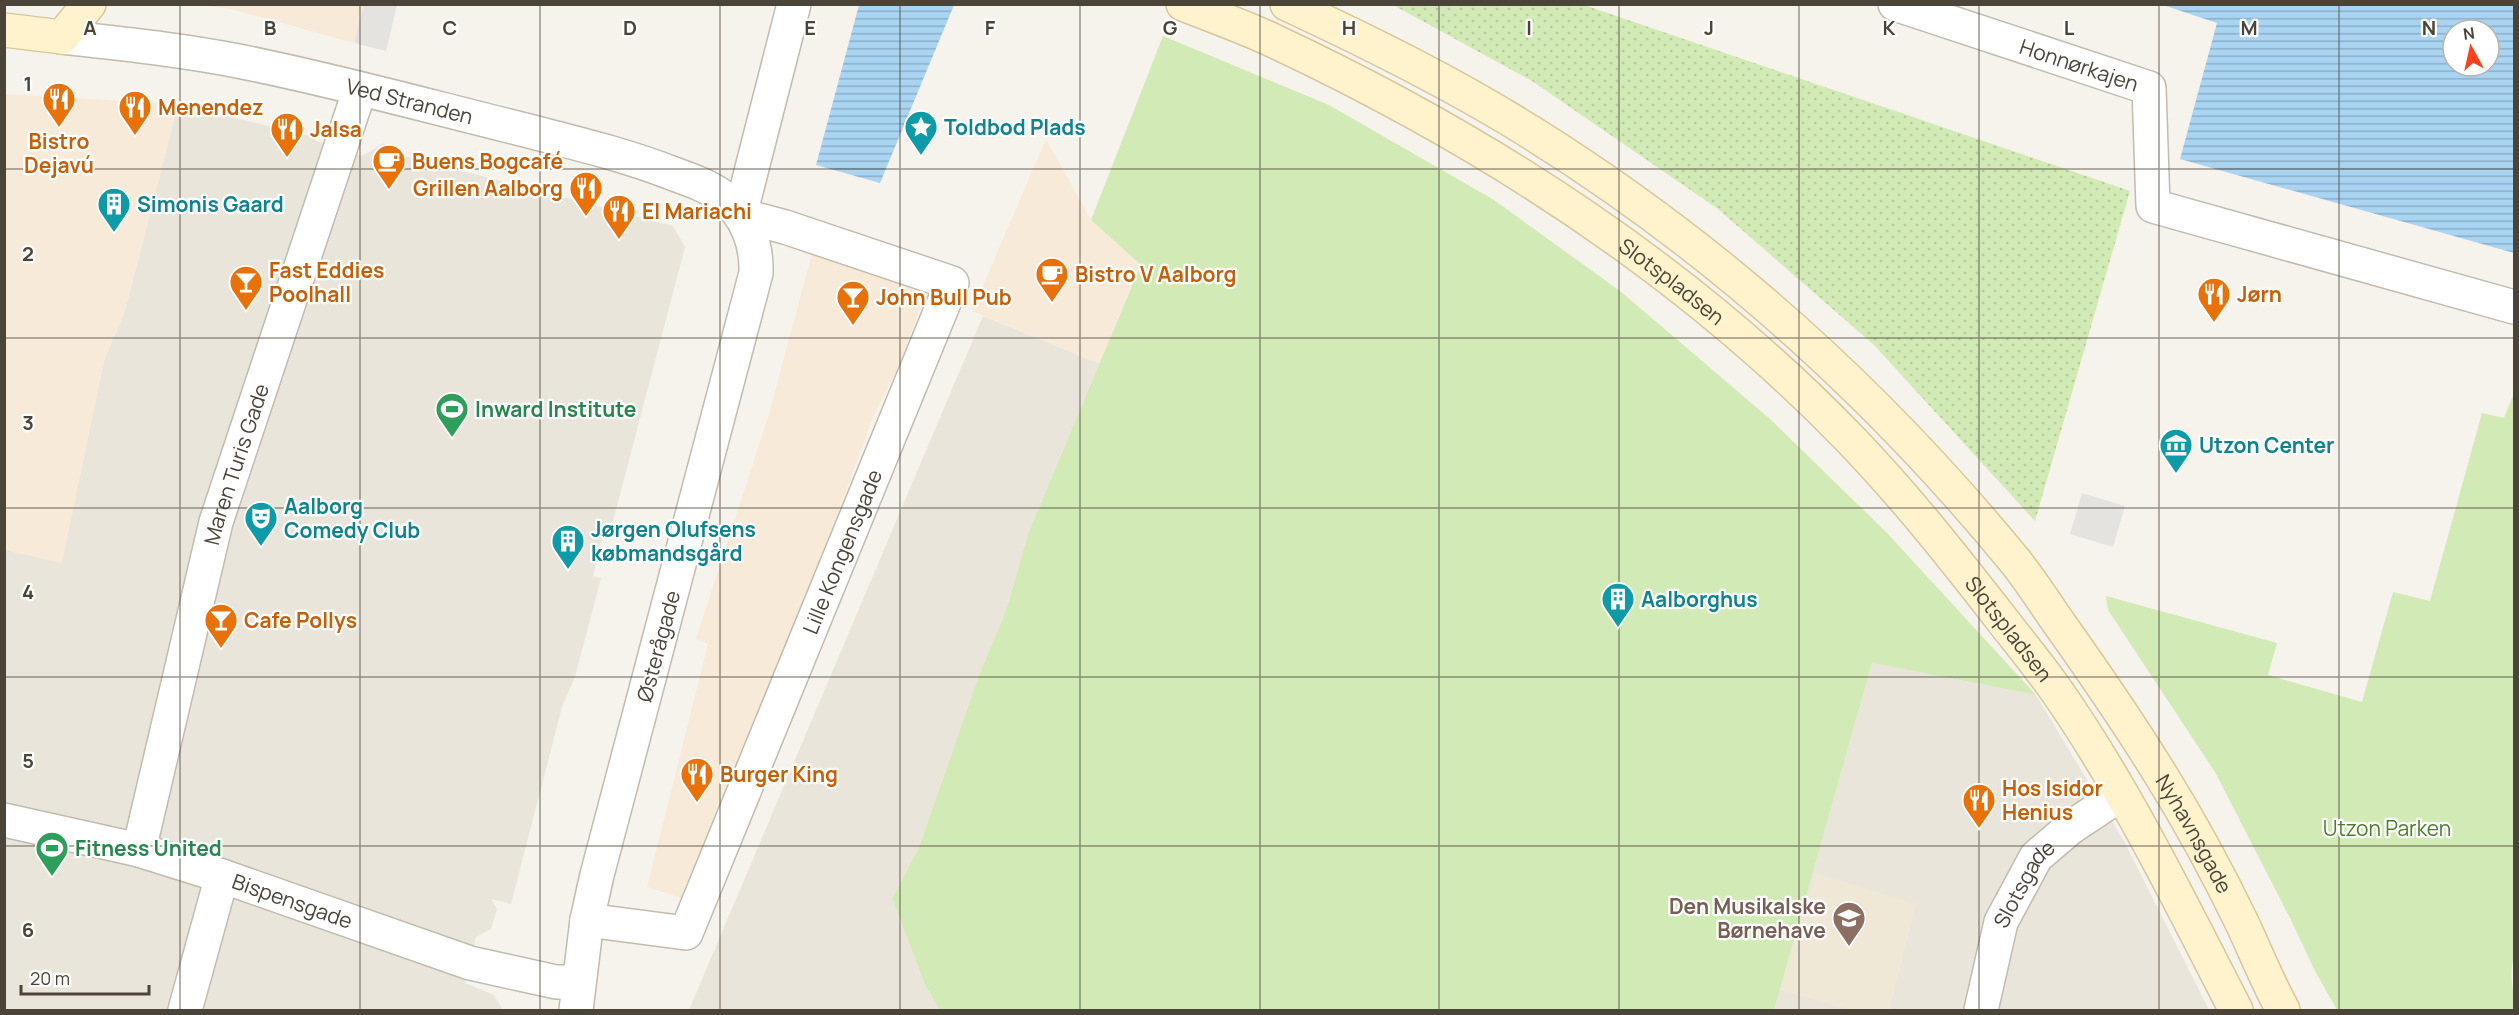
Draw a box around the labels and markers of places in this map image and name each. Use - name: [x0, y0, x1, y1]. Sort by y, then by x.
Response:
- restaurant icon: Bistro Dejavú: [41, 81, 77, 128]
- restaurant icon: Menendez: [117, 89, 153, 136]
- place label: Menendez: [158, 93, 263, 121]
- place icon: Toldbod Plads: [903, 109, 939, 156]
- restaurant icon: Jalsa: [269, 111, 305, 158]
- place label: Toldbod Plads: [944, 113, 1086, 141]
- place label: Jalsa: [310, 115, 362, 143]
- place label: Bistro Dejavú: [24, 127, 94, 179]
- cafe icon: Buens Bogcafé: [371, 143, 407, 190]
- place label: Buens Bogcafé: [412, 147, 563, 175]
- restaurant icon: Grillen Aalborg: [568, 170, 604, 217]
- place label: Grillen Aalborg: [413, 174, 563, 202]
- building icon: Simonis Gaard: [96, 186, 132, 233]
- place label: Simonis Gaard: [137, 190, 284, 218]
- restaurant icon: El Mariachi: [601, 193, 637, 240]
- place label: El Mariachi: [642, 197, 752, 225]
- place label: Fast Eddies Poolhall: [269, 256, 384, 308]
- cafe icon: Bistro V Aalborg: [1034, 256, 1070, 303]
- place label: Bistro V Aalborg: [1075, 260, 1236, 288]
- bar icon: Fast Eddies Poolhall: [228, 264, 264, 311]
- restaurant icon: Jørn: [2196, 276, 2232, 323]
- bar icon: John Bull Pub: [835, 279, 871, 326]
- place label: Jørn: [2237, 280, 2282, 308]
- place label: John Bull Pub: [876, 283, 1012, 311]
- sports icon: Inward Institute: [434, 391, 470, 438]
- place label: Inward Institute: [475, 395, 636, 423]
- museum icon: Utzon Center: [2158, 427, 2194, 474]
- place label: Utzon Center: [2199, 431, 2334, 459]
- place label: Aalborg Comedy Club: [284, 492, 420, 544]
- theatre icon: Aalborg Comedy Club: [243, 500, 279, 547]
- place label: Jørgen Olufsens købmandsgård: [591, 515, 756, 567]
- building icon: Jørgen Olufsens købmandsgård: [550, 523, 586, 570]
- building icon: Aalborghus: [1600, 581, 1636, 628]
- place label: Aalborghus: [1641, 585, 1758, 613]
- bar icon: Cafe Pollys: [203, 602, 239, 649]
- place label: Cafe Pollys: [244, 606, 357, 634]
- restaurant icon: Burger King: [679, 756, 715, 803]
- place label: Burger King: [720, 760, 838, 788]
- place label: Hos Isidor Henius: [2002, 774, 2103, 826]
- restaurant icon: Hos Isidor Henius: [1961, 782, 1997, 829]
- sports icon: Fitness United: [34, 830, 70, 877]
- place label: Fitness United: [75, 834, 222, 862]
- place label: Den Musikalske Børnehave: [1669, 892, 1826, 944]
- school or university icon: Den Musikalske Børnehave: [1831, 900, 1867, 947]

